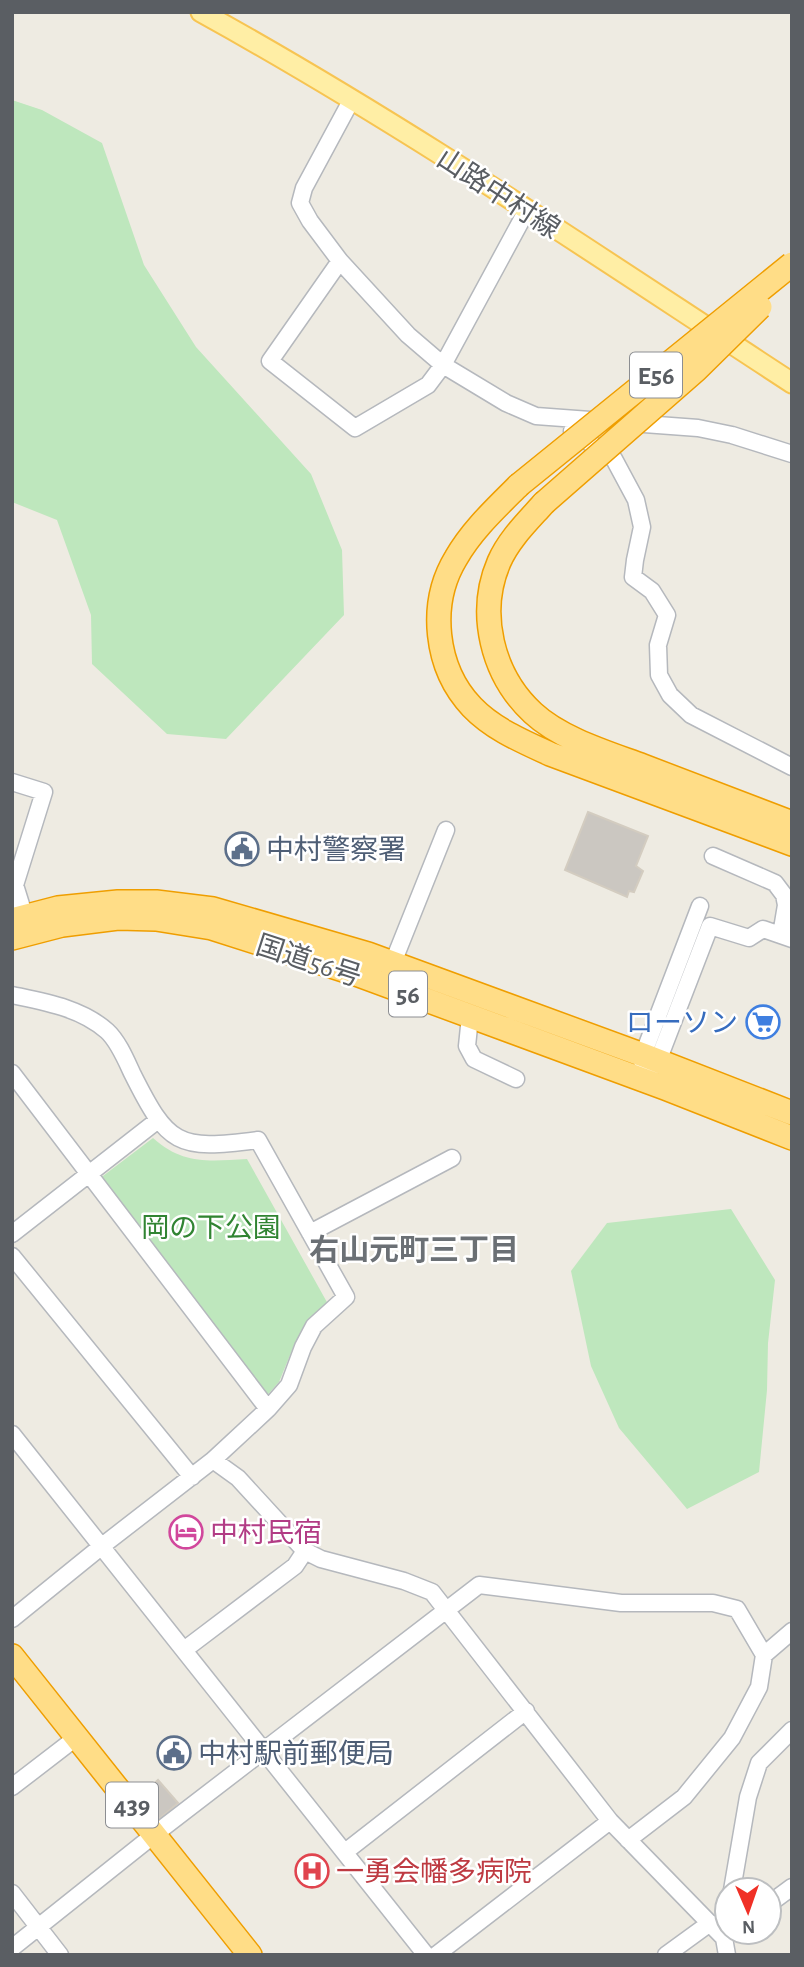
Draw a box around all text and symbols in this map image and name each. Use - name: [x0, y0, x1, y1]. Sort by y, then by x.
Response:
- street label: 山路中村線: [432, 143, 565, 245]
- road number: E56: [630, 352, 682, 398]
- public building icon: 中村警察署: [223, 830, 261, 868]
- place label: 中村警察署: [266, 835, 406, 865]
- street label: 国道56号: [252, 930, 365, 992]
- road number: 56: [389, 972, 427, 1016]
- supermarket icon: ローソン: [744, 1003, 782, 1041]
- place label: ローソン: [626, 1010, 738, 1038]
- park label: 岡の下公園: [141, 1214, 281, 1243]
- district label: 右山元町三丁目: [309, 1234, 519, 1266]
- hotel icon: 中村民宿: [167, 1513, 205, 1551]
- place label: 中村民宿: [210, 1518, 322, 1548]
- public building icon: 中村駅前郵便局: [155, 1734, 193, 1772]
- place label: 中村駅前郵便局: [198, 1739, 394, 1769]
- road number: 439: [106, 1782, 158, 1828]
- hospital icon: 一勇会幡多病院: [293, 1852, 331, 1890]
- place label: 一勇会幡多病院: [336, 1857, 532, 1887]
- north arrow: [713, 1876, 783, 1946]
- text: N: [742, 1917, 755, 1936]

